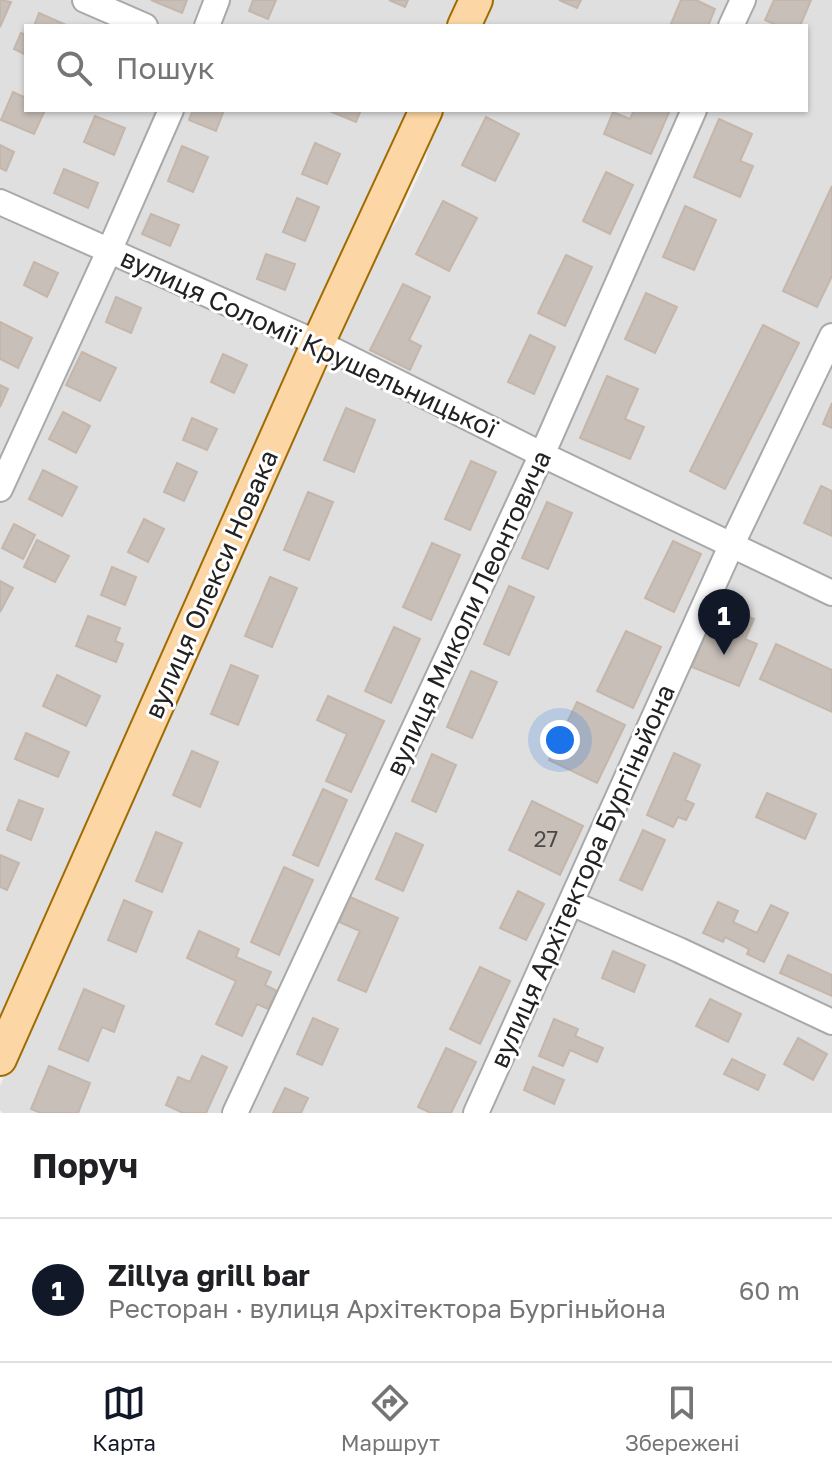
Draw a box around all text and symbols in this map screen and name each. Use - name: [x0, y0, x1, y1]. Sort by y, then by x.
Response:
- search box: [24, 24, 808, 112]
- icon: search: [52, 46, 96, 90]
- text: Пошук: [116, 50, 215, 86]
- street label: вулиця Соломії Крушельницької: [116, 242, 503, 444]
- street label: вулиця Олекси Новака: [138, 445, 284, 723]
- street label: вулиця Миколи Леонтовича: [379, 445, 557, 781]
- pin: 1: [698, 589, 750, 655]
- street label: вулиця Архітектора Бургіньйона: [483, 679, 681, 1073]
- your location: [540, 720, 580, 760]
- house number: 27: [534, 825, 558, 852]
- text: Поруч: [32, 1145, 138, 1185]
- text: Zillya grill bar: [108, 1257, 310, 1293]
- text: 1: [51, 1275, 65, 1306]
- text: 60 m: [739, 1275, 800, 1306]
- text: Ресторан · вулиця Архітектора Бургіньйона: [108, 1293, 666, 1324]
- tab: Карта: [92, 1381, 156, 1456]
- tab: Маршрут: [341, 1381, 440, 1456]
- tab: Збережені: [625, 1381, 740, 1456]

